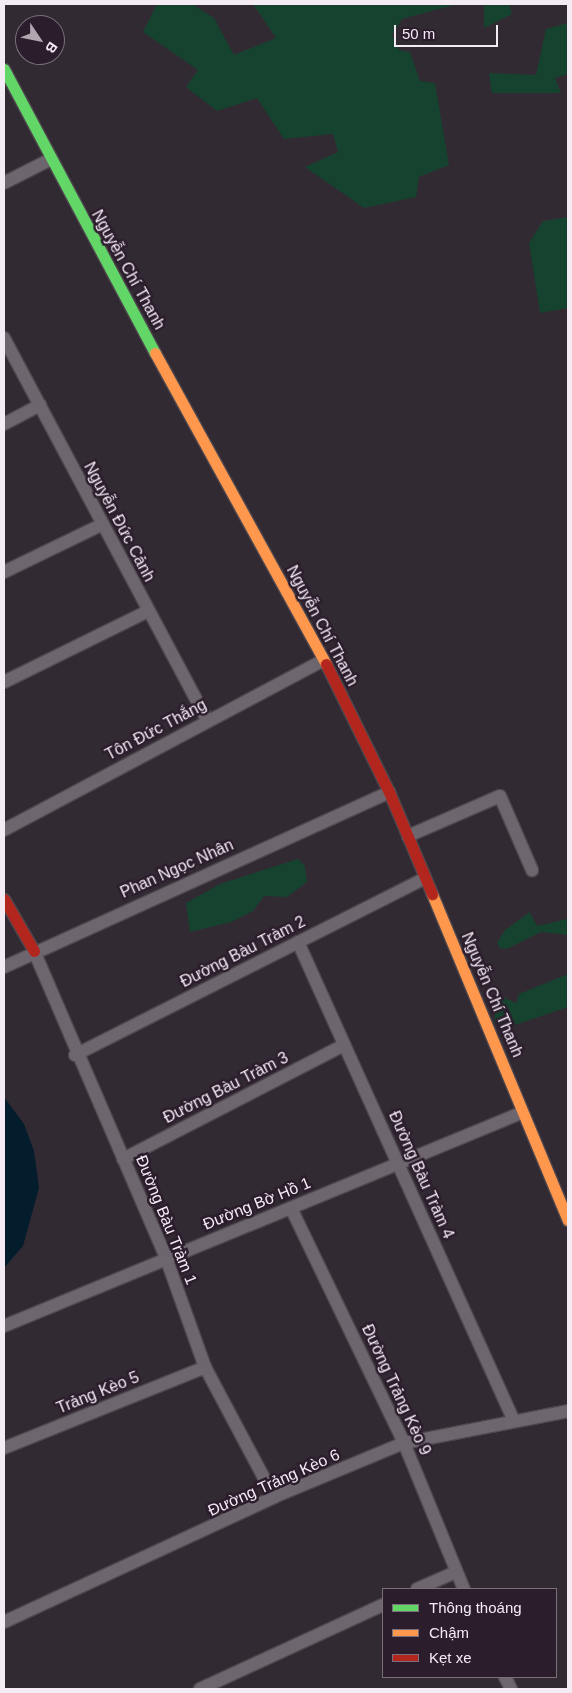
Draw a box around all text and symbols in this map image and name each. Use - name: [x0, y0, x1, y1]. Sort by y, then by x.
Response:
- north arrow: [15, 15, 65, 65]
- scale bar: [397, 15, 501, 47]
- text: 50 m: [402, 25, 435, 42]
- text: B: [42, 39, 61, 56]
- street label: Nguyễn Chí Thanh: [87, 207, 169, 333]
- street label: Nguyễn Đức Cảnh: [79, 459, 159, 585]
- street label: Nguyễn Chí Thanh: [282, 562, 362, 690]
- street label: Tôn Đức Thắng: [102, 695, 210, 765]
- street label: Phan Ngọc Nhân: [117, 835, 237, 903]
- street label: Đường Bàu Tràm 2: [177, 912, 309, 992]
- street label: Nguyễn Chí Thanh: [457, 929, 527, 1061]
- street label: Đường Bàu Tràm 3: [160, 1048, 292, 1128]
- street label: Đường Bàu Tràm 4: [384, 1108, 458, 1242]
- street label: Đường Bàu Tràm 1: [131, 1152, 201, 1288]
- street label: Đường Bờ Hồ 1: [200, 1174, 314, 1234]
- street label: Đường Trảng Kèo 9: [357, 1321, 435, 1459]
- street label: Trảng Kèo 5: [54, 1368, 142, 1418]
- street label: Đường Trảng Kèo 6: [205, 1445, 343, 1521]
- legend: [382, 1588, 557, 1678]
- text: Thông thoáng: [429, 1599, 522, 1616]
- text: Chậm: [429, 1624, 469, 1641]
- text: Kẹt xe: [429, 1649, 472, 1666]

